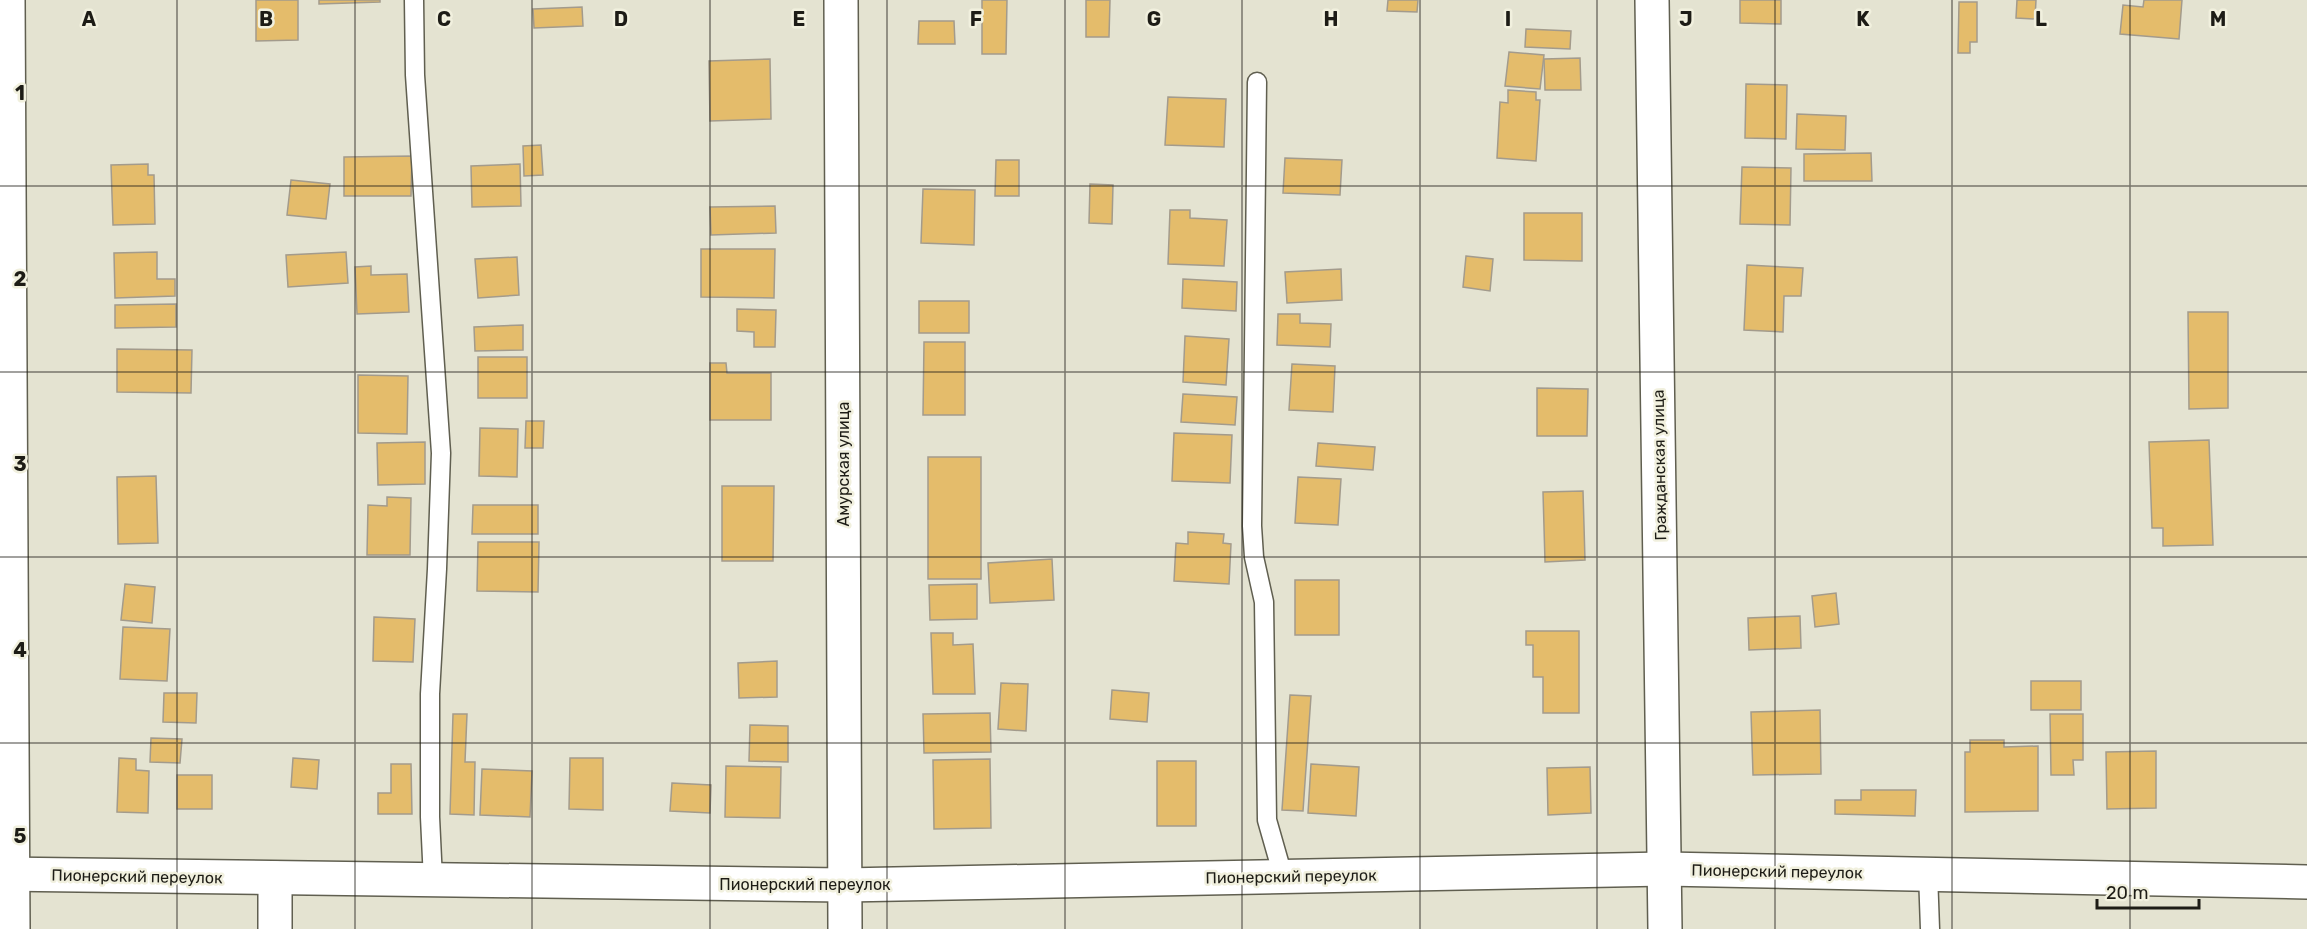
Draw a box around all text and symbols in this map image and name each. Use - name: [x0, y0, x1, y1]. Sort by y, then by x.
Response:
- text: A: [82, 7, 97, 31]
- text: B: [259, 7, 273, 31]
- text: C: [437, 7, 451, 31]
- text: D: [614, 7, 628, 31]
- text: E: [793, 7, 805, 31]
- text: F: [970, 7, 982, 31]
- text: G: [1147, 7, 1161, 31]
- text: H: [1324, 7, 1338, 31]
- text: I: [1505, 7, 1511, 31]
- text: J: [1679, 7, 1693, 31]
- text: K: [1856, 7, 1870, 31]
- text: L: [2035, 7, 2047, 31]
- text: M: [2210, 7, 2226, 31]
- text: 1: [15, 81, 25, 105]
- text: 2: [14, 267, 27, 291]
- street label: Гражданская улица: [1649, 389, 1670, 541]
- street label: Амурская улица: [834, 402, 853, 526]
- text: 3: [13, 452, 27, 476]
- text: 4: [13, 638, 27, 662]
- text: 5: [14, 824, 27, 848]
- street label: Пионерский переулок: [1691, 861, 1863, 883]
- street label: Пионерский переулок: [1205, 865, 1377, 887]
- street label: Пионерский переулок: [51, 866, 223, 888]
- scale bar: [2097, 872, 2199, 910]
- street label: Пионерский переулок: [719, 875, 891, 894]
- text: 20 m: [2106, 882, 2148, 904]

